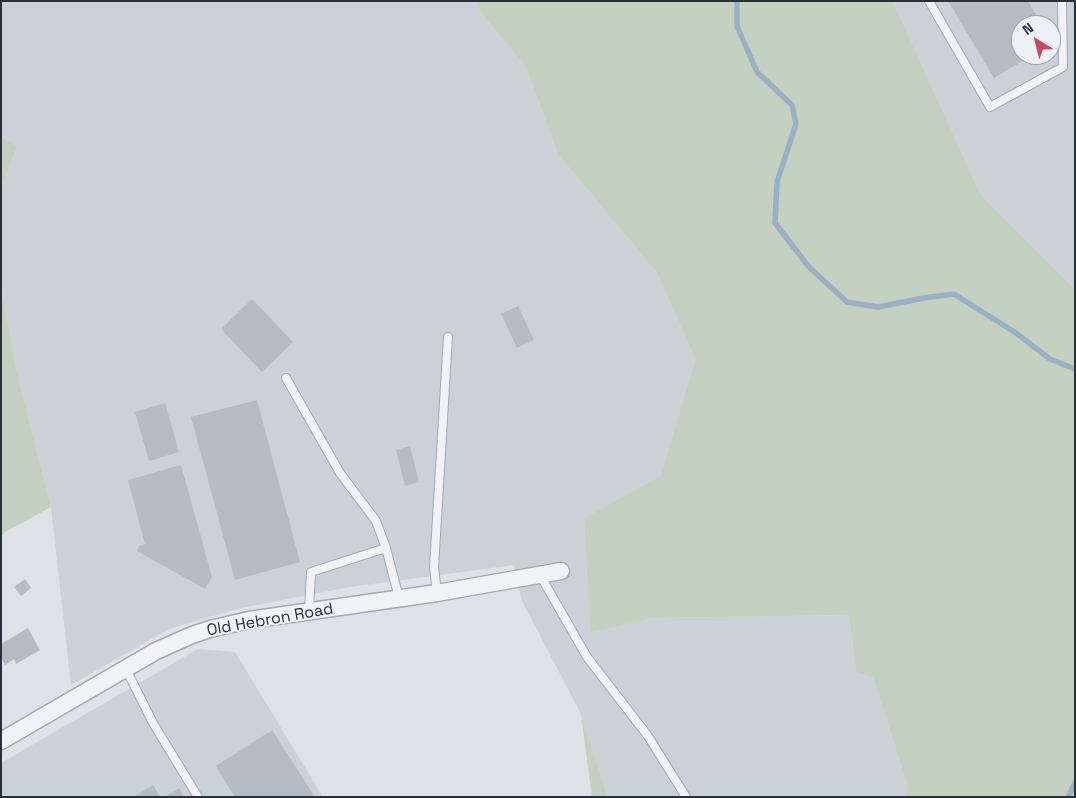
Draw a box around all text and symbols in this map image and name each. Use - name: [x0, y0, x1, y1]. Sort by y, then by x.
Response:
- north arrow: [1011, 15, 1061, 65]
- text: N: [1019, 19, 1037, 39]
- street label: Old Hebron Road: [205, 599, 335, 641]

